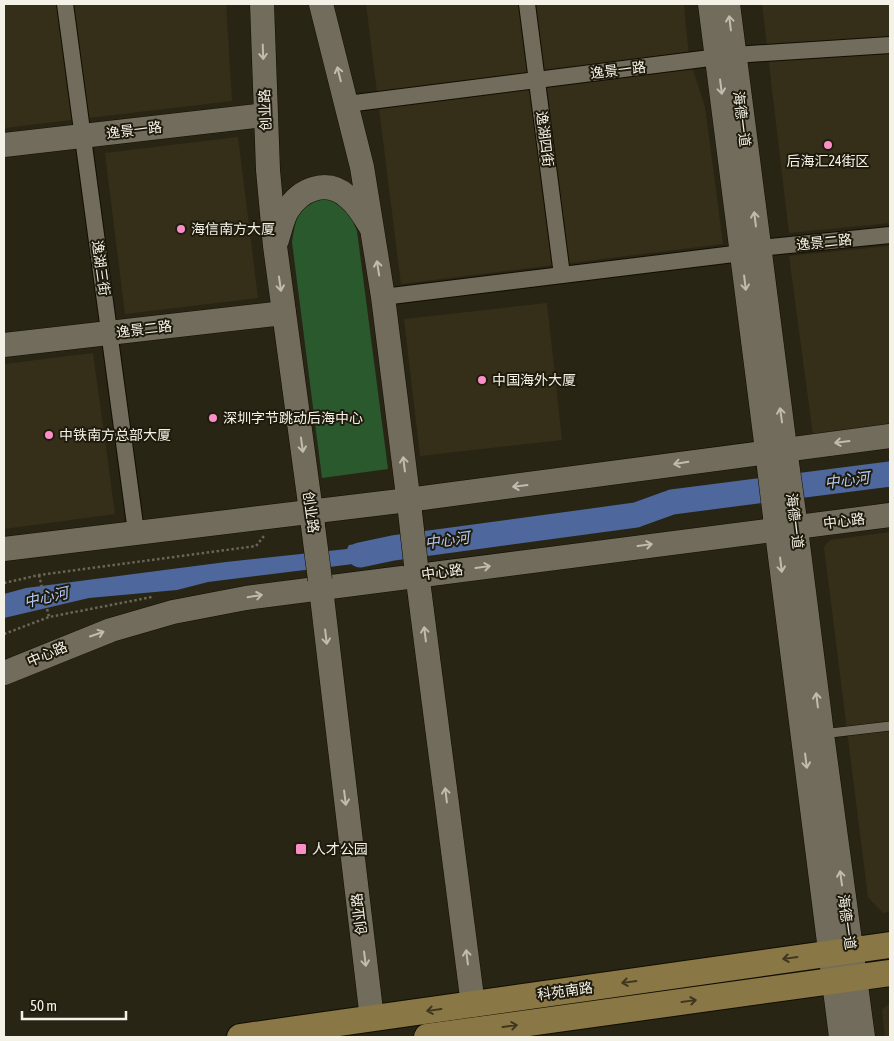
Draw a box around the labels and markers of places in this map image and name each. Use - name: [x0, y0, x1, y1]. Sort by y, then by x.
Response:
- marker: 后海汇24街区: [822, 139, 834, 151]
- place label: 后海汇24街区: [786, 153, 870, 169]
- place label: 海信南方大厦: [191, 221, 275, 237]
- marker: 海信南方大厦: [175, 223, 187, 235]
- place label: 中国海外大厦: [492, 372, 576, 388]
- marker: 中国海外大厦: [476, 374, 488, 386]
- place label: 深圳字节跳动后海中心: [223, 410, 363, 426]
- marker: 深圳字节跳动后海中心: [207, 412, 219, 424]
- place label: 中铁南方总部大厦: [59, 427, 171, 443]
- marker: 中铁南方总部大厦: [43, 429, 55, 441]
- place label: 人才公园: [312, 841, 368, 857]
- marker: 人才公园: [294, 842, 308, 856]

